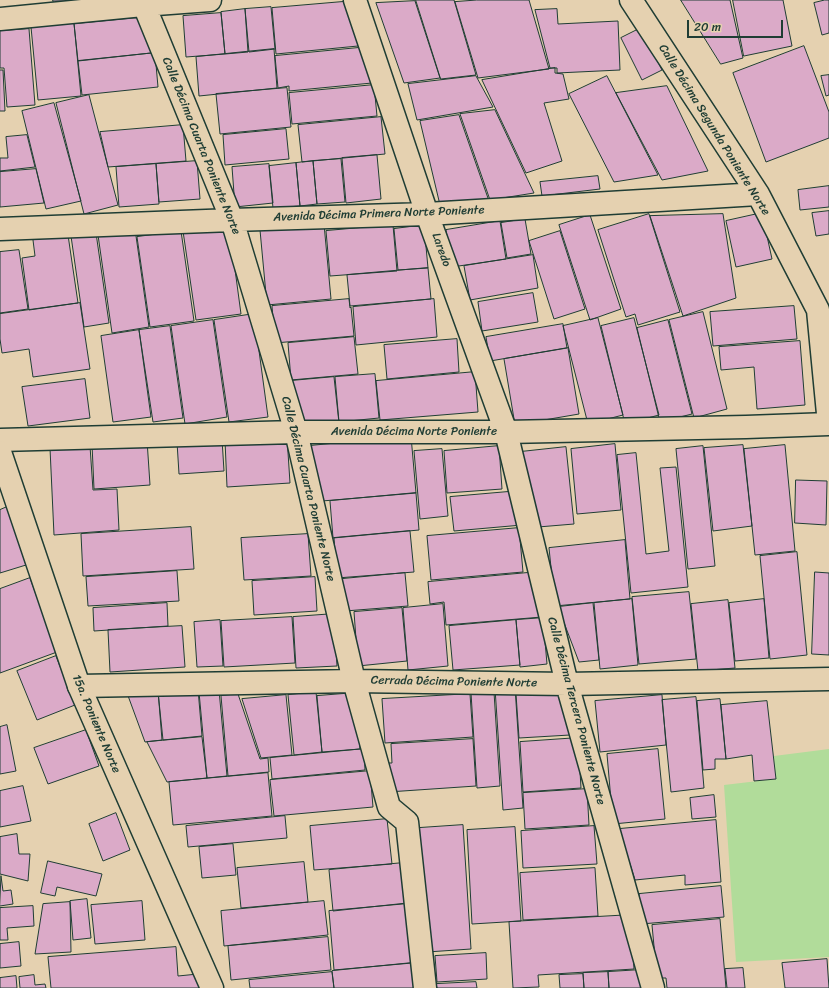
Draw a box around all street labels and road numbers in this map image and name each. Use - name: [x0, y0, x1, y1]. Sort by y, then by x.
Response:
- street label: Calle Décima Segunda Poniente Norte: [655, 42, 773, 218]
- street label: Calle Décima Cuarta Poniente Norte: [159, 55, 243, 237]
- street label: Avenida Décima Primera Norte Poniente: [273, 203, 485, 225]
- street label: Laredo: [428, 231, 454, 269]
- street label: Calle Décima Cuarta Poniente Norte: [278, 395, 338, 583]
- street label: Avenida Décima Norte Poniente: [331, 425, 497, 439]
- street label: Calle Décima Tercera Poniente Norte: [544, 616, 608, 806]
- street label: 15a. Poniente Norte: [69, 673, 123, 775]
- street label: Cerrada Décima Poniente Norte: [371, 673, 537, 691]

